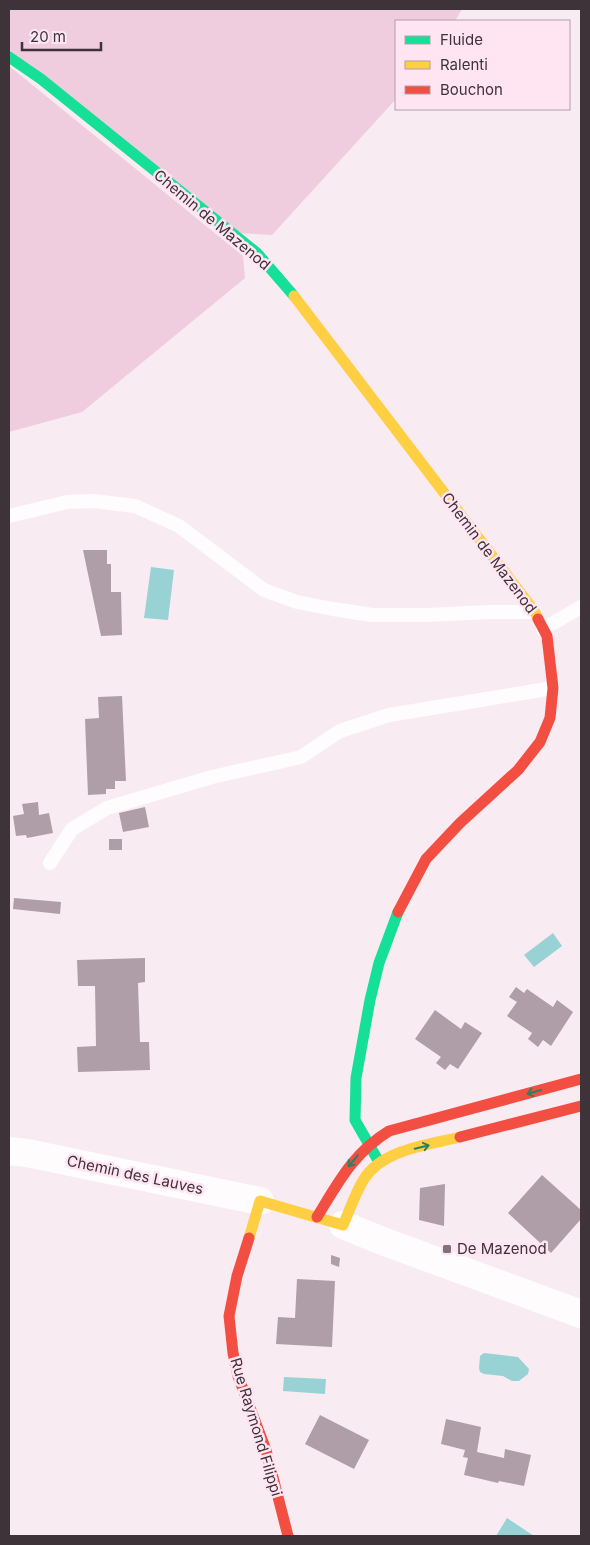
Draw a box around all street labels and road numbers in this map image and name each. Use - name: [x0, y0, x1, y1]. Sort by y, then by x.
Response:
- street label: Chemin de Mazenod: [150, 165, 275, 274]
- street label: Chemin de Mazenod: [438, 489, 541, 617]
- street label: Chemin des Lauves: [65, 1151, 205, 1198]
- street label: Rue Raymond Filippi: [226, 1355, 287, 1498]

